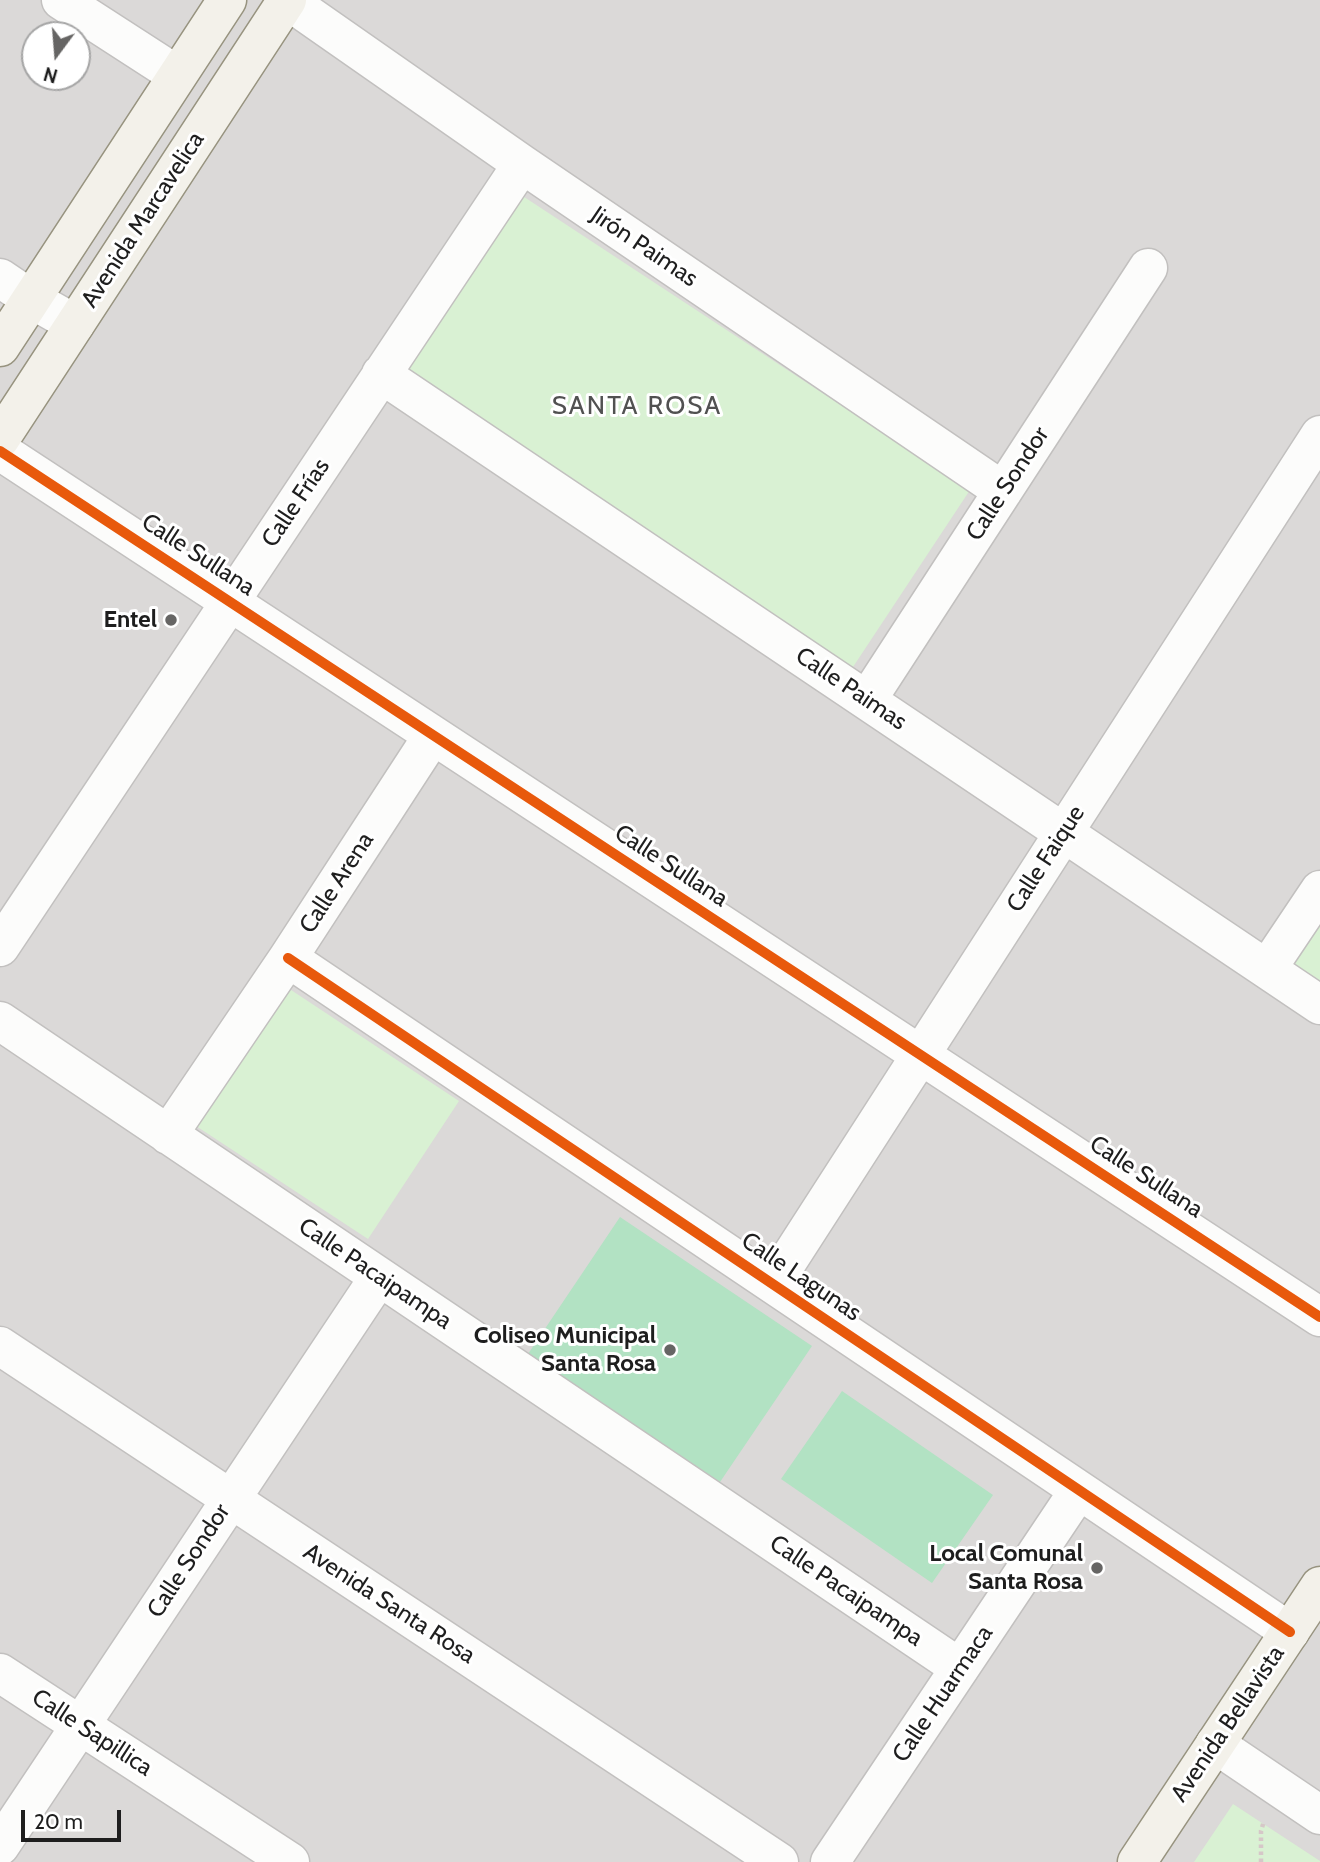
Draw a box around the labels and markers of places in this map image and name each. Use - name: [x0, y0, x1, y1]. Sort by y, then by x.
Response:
- place label: Entel: [103, 606, 157, 634]
- marker: Entel: [163, 612, 179, 628]
- place label: Coliseo Municipal Santa Rosa: [474, 1322, 656, 1378]
- marker: Coliseo Municipal Santa Rosa: [662, 1342, 678, 1358]
- place label: Local Comunal Santa Rosa: [929, 1540, 1083, 1596]
- marker: Local Comunal Santa Rosa: [1089, 1560, 1105, 1576]

